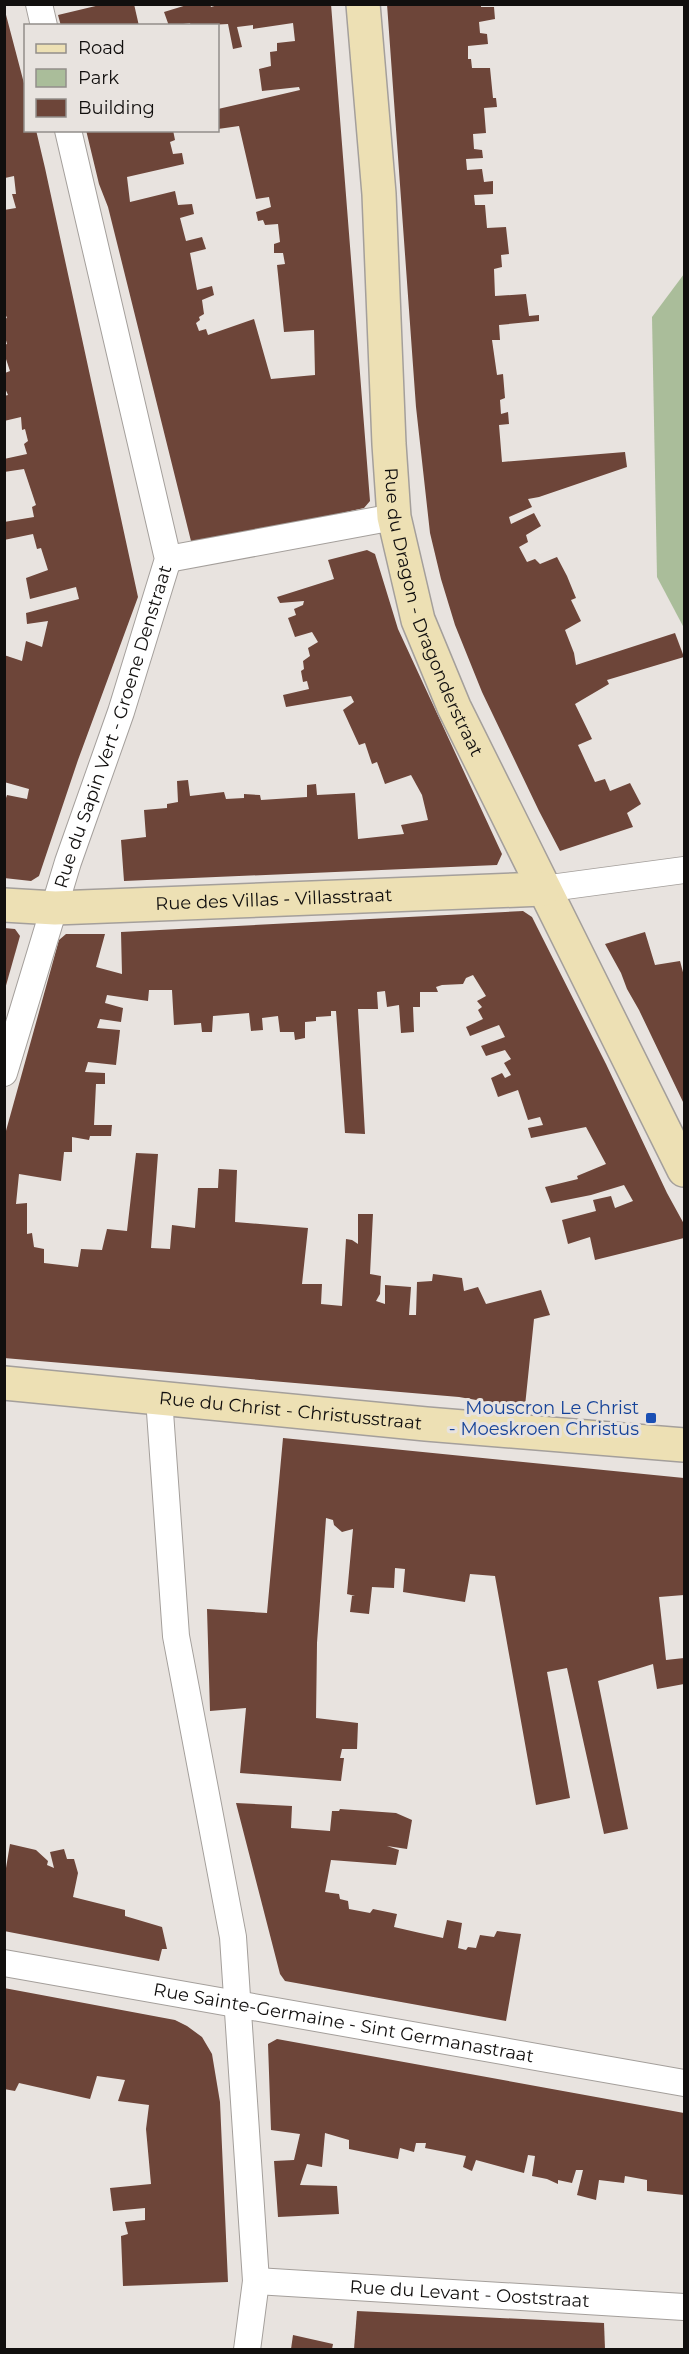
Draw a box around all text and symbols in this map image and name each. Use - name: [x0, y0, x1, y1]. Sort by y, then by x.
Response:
- legend: [24, 24, 219, 132]
- text: Road: [78, 37, 125, 59]
- text: Park: [78, 67, 119, 89]
- text: Building: [78, 97, 155, 119]
- street label: Rue du Dragon - Dragonderstraat: [380, 467, 488, 760]
- street label: Rue du Sapin Vert - Groene Denstraat: [50, 563, 176, 891]
- street label: Rue des Villas - Villasstraat: [155, 884, 393, 915]
- street label: Rue du Christ - Christusstraat: [158, 1387, 423, 1435]
- place label: Mouscron Le Christ - Moeskroen Christus: [449, 1397, 639, 1440]
- marker: Mouscron Le Christ - Moeskroen Christus: [644, 1411, 658, 1425]
- street label: Rue Sainte-Germaine - Sint Germanastraat: [152, 1979, 536, 2067]
- street label: Rue du Levant - Ooststraat: [349, 2276, 590, 2312]

